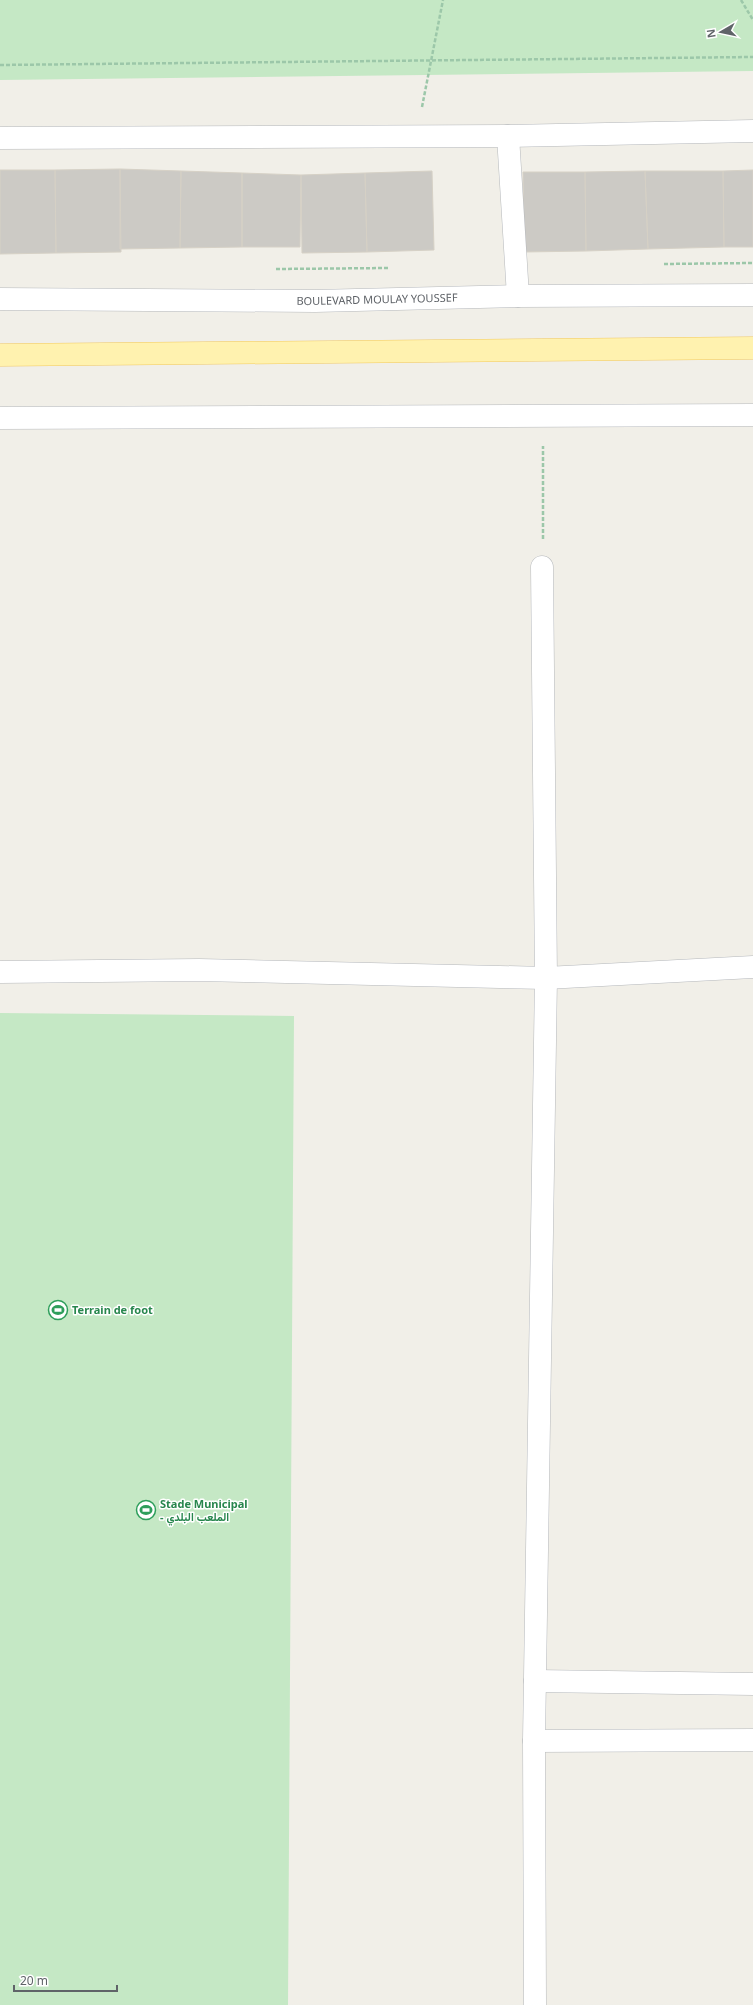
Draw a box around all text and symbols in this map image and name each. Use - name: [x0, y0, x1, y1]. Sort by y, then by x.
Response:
- north arrow: [701, 12, 741, 52]
- text: N: [703, 28, 719, 39]
- street label: BOULEVARD MOULAY YOUSSEF: [296, 289, 458, 308]
- sports icon: Terrain de foot: [47, 1299, 69, 1321]
- place label: Terrain de foot: [72, 1302, 153, 1317]
- place label: Stade Municipal - الملعب البلدي: [160, 1496, 248, 1526]
- sports icon: Stade Municipal - الملعب البلدي: [135, 1499, 157, 1521]
- scale bar: [14, 1967, 117, 1993]
- text: 20 m: [20, 1972, 48, 1989]

